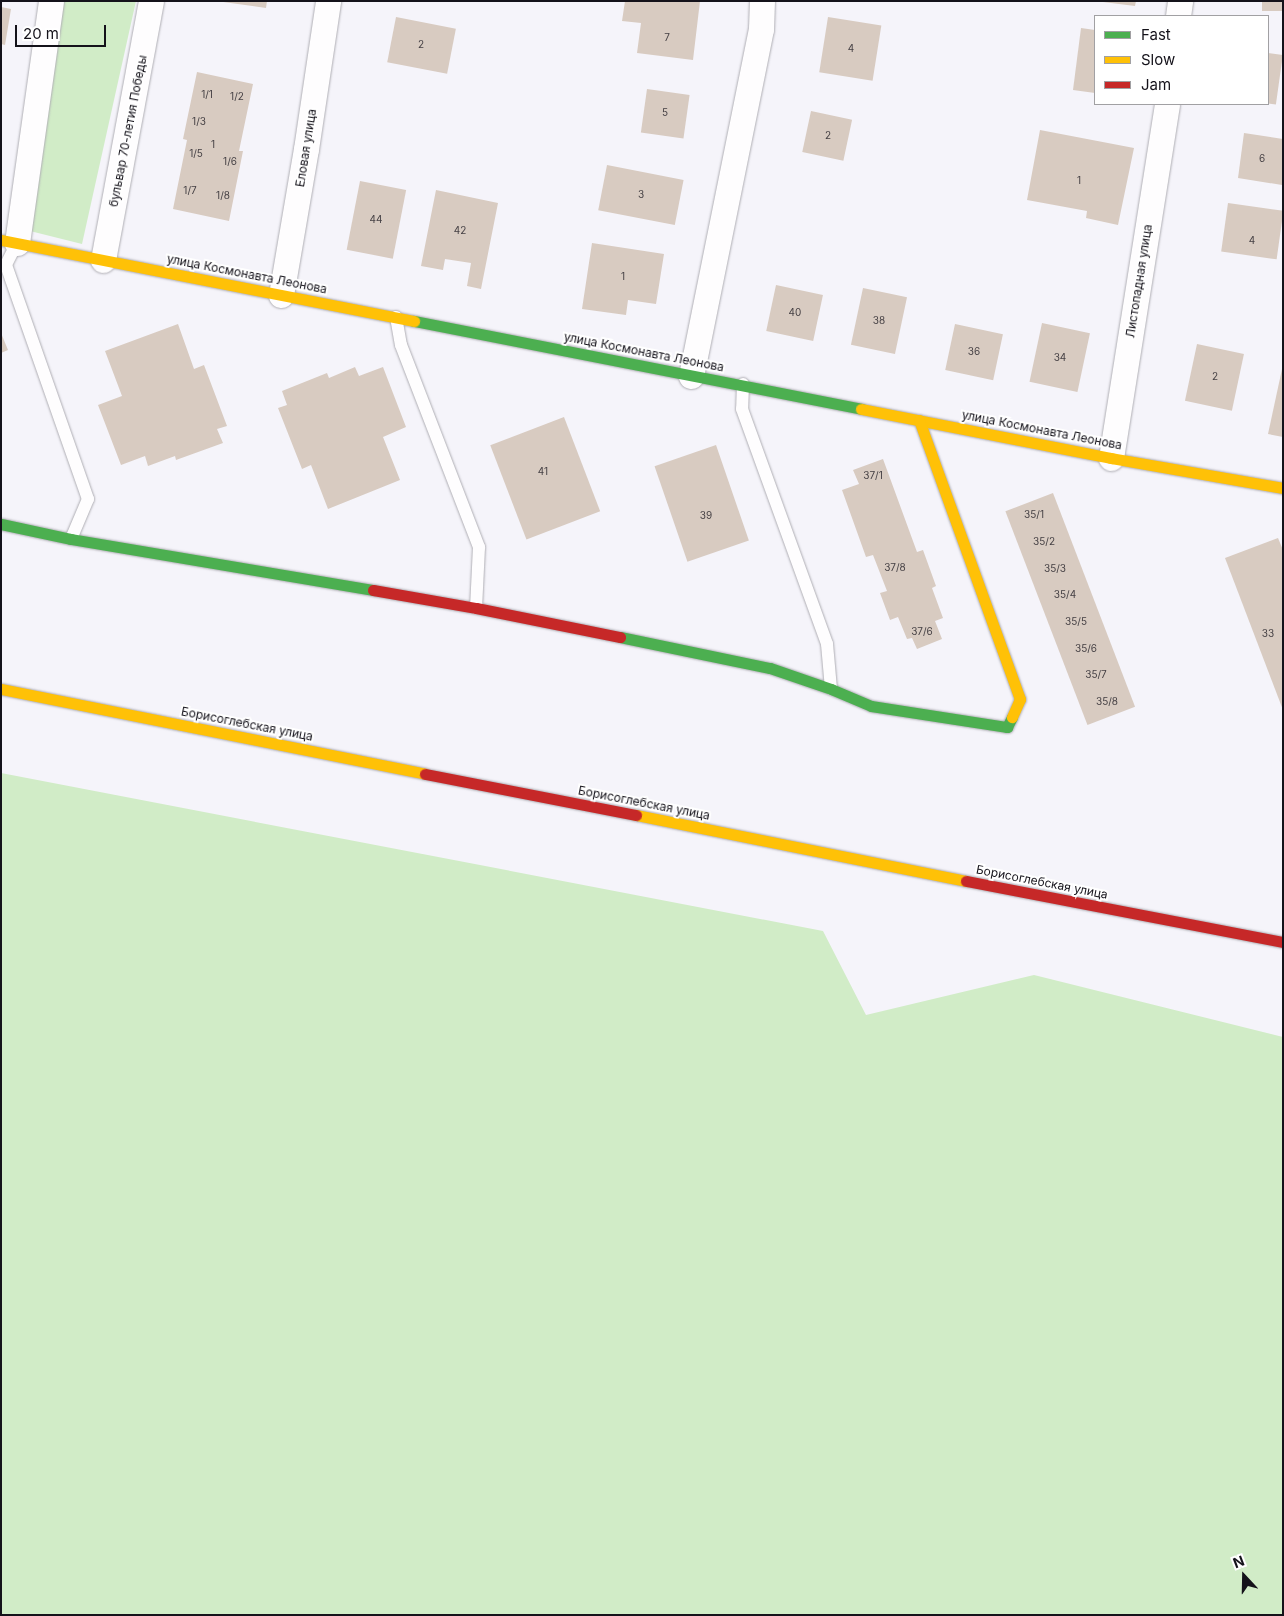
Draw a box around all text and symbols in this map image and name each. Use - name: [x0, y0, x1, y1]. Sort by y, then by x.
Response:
- scale bar: [18, 15, 109, 47]
- legend: [1094, 15, 1269, 105]
- text: 20 m: [23, 24, 59, 43]
- text: Fast: [1141, 25, 1171, 44]
- house number: 7: [664, 32, 670, 44]
- house number: 2: [418, 39, 424, 51]
- house number: 4: [848, 43, 854, 55]
- text: Slow: [1141, 50, 1175, 69]
- street label: бульвар 70-летия Победы: [106, 54, 150, 208]
- text: Jam: [1141, 75, 1171, 94]
- house number: 1/1: [201, 89, 213, 101]
- house number: 1/2: [230, 91, 244, 103]
- house number: 5: [662, 107, 668, 119]
- street label: Еловая улица: [293, 108, 319, 188]
- house number: 1/3: [192, 116, 206, 128]
- house number: 2: [825, 130, 831, 142]
- house number: 1: [211, 139, 215, 151]
- house number: 1/5: [189, 148, 203, 160]
- house number: 6: [1259, 153, 1265, 165]
- house number: 1/6: [223, 156, 237, 168]
- house number: 1: [1077, 175, 1081, 187]
- house number: 1/7: [183, 185, 197, 197]
- house number: 3: [638, 189, 644, 201]
- house number: 1/8: [216, 190, 230, 202]
- house number: 44: [370, 214, 382, 226]
- street label: Листопадная улица: [1123, 223, 1155, 339]
- house number: 42: [454, 225, 466, 237]
- house number: 4: [1249, 235, 1255, 247]
- street label: улица Космонавта Леонова: [166, 251, 328, 297]
- house number: 1: [621, 271, 625, 283]
- house number: 40: [789, 307, 801, 319]
- house number: 38: [873, 315, 885, 327]
- street label: улица Космонавта Леонова: [563, 329, 725, 375]
- house number: 36: [968, 346, 980, 358]
- house number: 34: [1054, 352, 1066, 364]
- house number: 2: [1212, 371, 1218, 383]
- street label: улица Космонавта Леонова: [961, 407, 1123, 453]
- house number: 41: [538, 466, 548, 478]
- house number: 37/1: [863, 470, 883, 482]
- house number: 35/1: [1024, 509, 1044, 521]
- house number: 39: [700, 510, 712, 522]
- house number: 35/2: [1033, 536, 1055, 548]
- house number: 37/8: [884, 562, 906, 574]
- house number: 35/3: [1044, 563, 1066, 575]
- house number: 35/4: [1054, 589, 1076, 601]
- house number: 35/5: [1065, 616, 1087, 628]
- house number: 37/6: [911, 626, 933, 638]
- house number: 33: [1262, 628, 1274, 640]
- house number: 35/6: [1075, 643, 1097, 655]
- house number: 35/7: [1085, 669, 1107, 681]
- house number: 35/8: [1096, 696, 1118, 708]
- street label: Борисоглебская улица: [180, 704, 314, 744]
- street label: Борисоглебская улица: [577, 783, 711, 823]
- street label: Борисоглебская улица: [975, 862, 1109, 902]
- north arrow: [1219, 1551, 1269, 1601]
- text: N: [1230, 1552, 1246, 1571]

